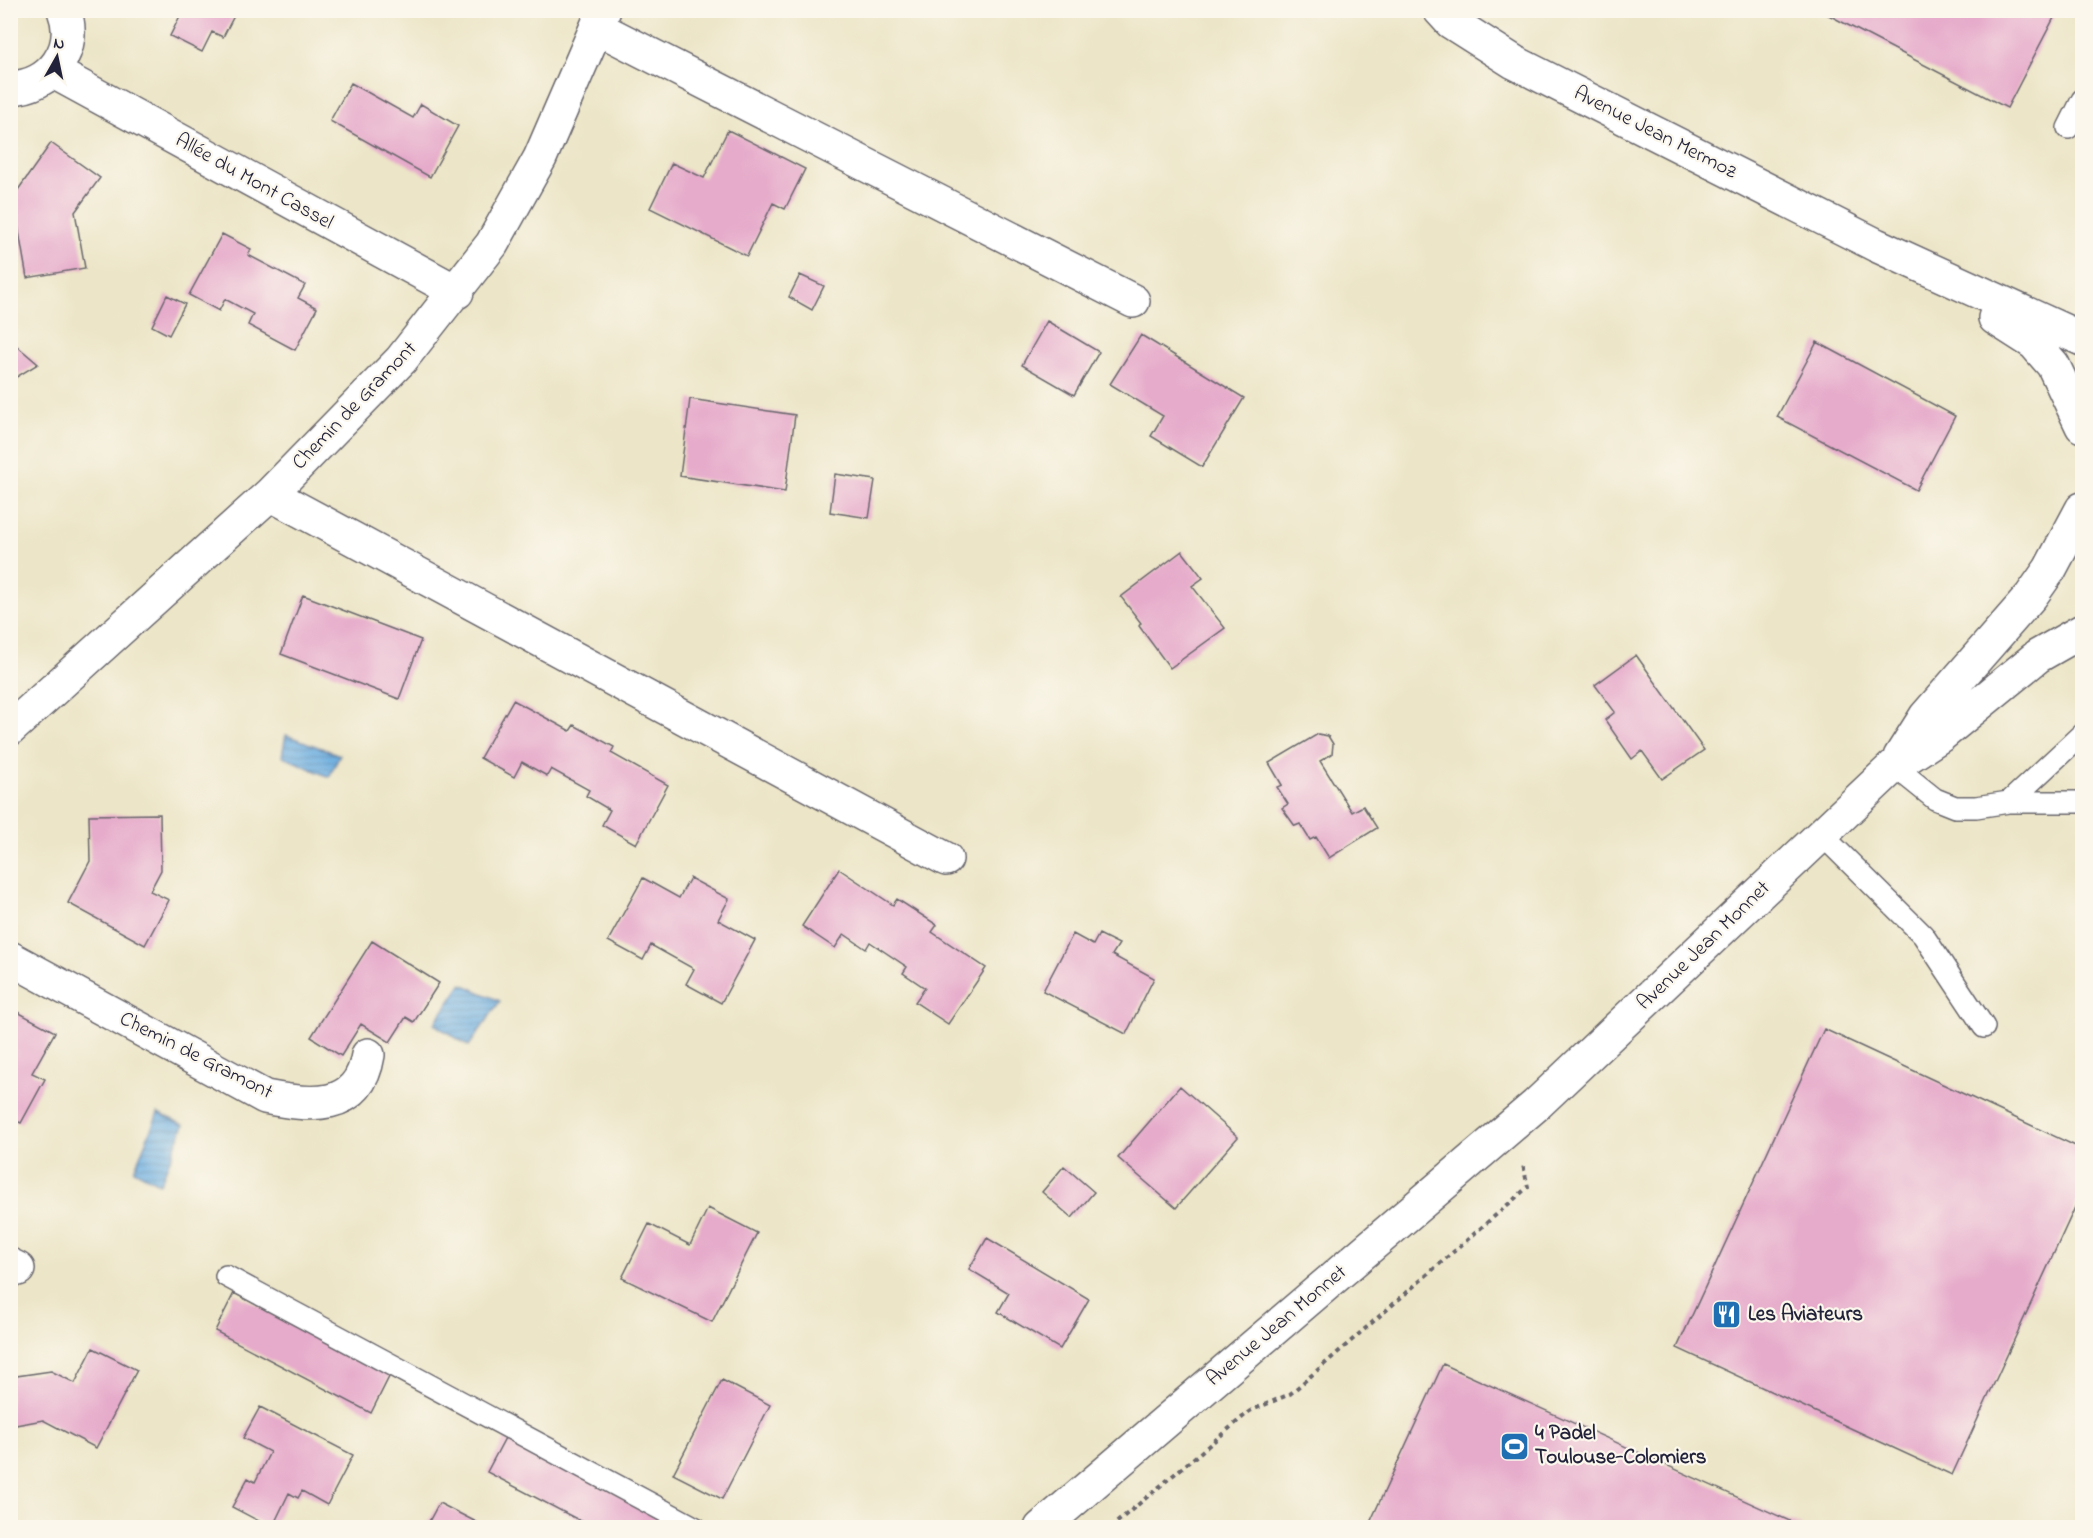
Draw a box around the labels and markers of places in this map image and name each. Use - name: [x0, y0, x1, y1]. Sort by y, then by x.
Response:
- restaurant icon: Les Aviateurs: [1711, 1299, 1743, 1331]
- place label: Les Aviateurs: [1748, 1300, 1863, 1330]
- place label: 4 Padel Toulouse-Colomiers: [1535, 1419, 1707, 1473]
- sports icon: 4 Padel Toulouse-Colomiers: [1498, 1430, 1530, 1462]

